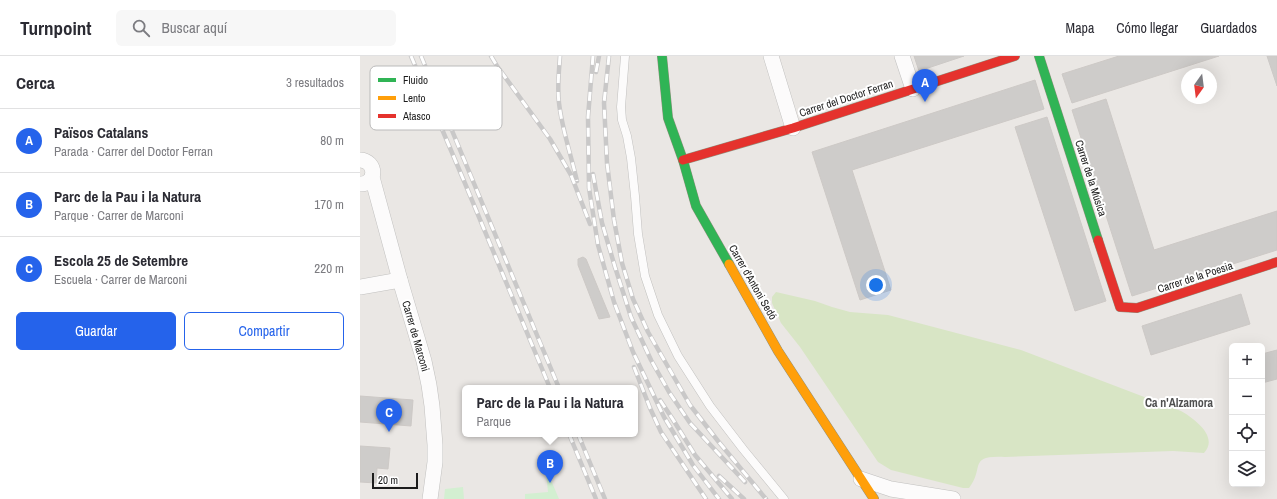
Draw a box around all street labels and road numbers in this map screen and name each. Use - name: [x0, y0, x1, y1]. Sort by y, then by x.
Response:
- street label: Carrer del Doctor Ferran: [797, 76, 895, 120]
- street label: Carrer de la Música: [1072, 138, 1110, 218]
- street label: Carrer d'Antoni Sedó: [726, 242, 780, 322]
- street label: Carrer de la Poesia: [1156, 258, 1234, 296]
- street label: Carrer de Marconi: [399, 299, 433, 373]

